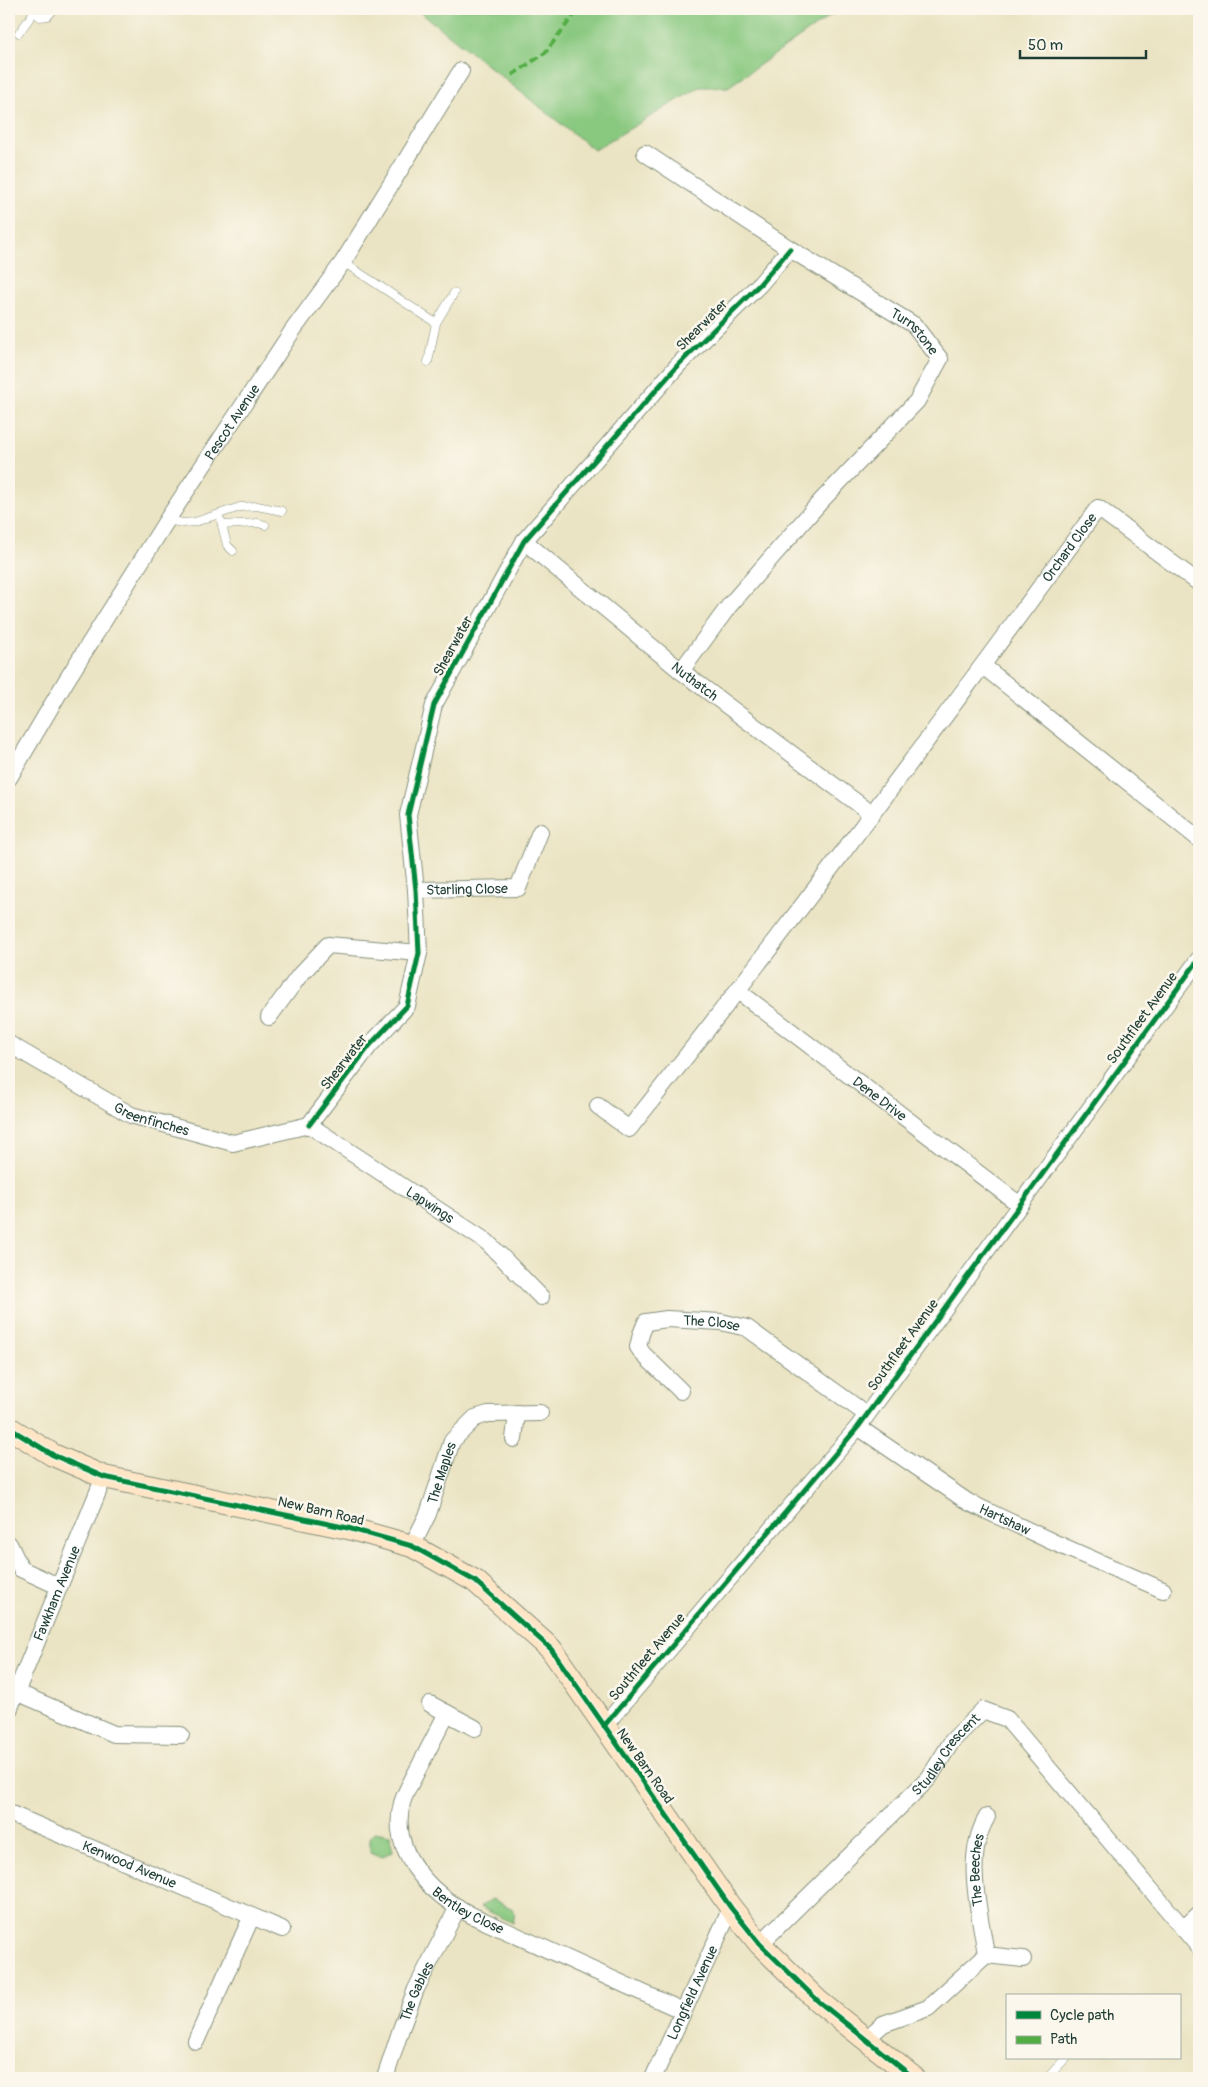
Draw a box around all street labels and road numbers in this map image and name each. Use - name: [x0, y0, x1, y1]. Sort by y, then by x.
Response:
- street label: Shearwater: [673, 296, 731, 354]
- street label: Turnstone: [887, 304, 942, 358]
- street label: Pescot Avenue: [201, 381, 263, 463]
- street label: Orchard Close: [1038, 509, 1100, 585]
- street label: Shearwater: [430, 613, 476, 679]
- street label: Nuthatch: [668, 658, 722, 704]
- street label: Starling Close: [426, 880, 508, 898]
- street label: Southfleet Avenue: [1103, 969, 1181, 1067]
- street label: Shearwater: [317, 1031, 371, 1093]
- street label: Dene Drive: [849, 1073, 910, 1125]
- street label: Greenfinches: [111, 1098, 192, 1139]
- street label: Lapwings: [403, 1183, 458, 1227]
- street label: Southfleet Avenue: [864, 1296, 942, 1394]
- street label: The Close: [683, 1311, 742, 1335]
- street label: The Maples: [423, 1439, 460, 1506]
- street label: New Barn Road: [276, 1493, 366, 1529]
- street label: Hartshaw: [977, 1500, 1034, 1539]
- street label: Fawkham Avenue: [30, 1543, 84, 1643]
- street label: Southfleet Avenue: [605, 1610, 689, 1704]
- street label: Studley Crescent: [908, 1709, 984, 1799]
- street label: New Barn Road: [613, 1725, 677, 1807]
- street label: The Beeches: [966, 1831, 988, 1907]
- street label: Kenwood Avenue: [80, 1837, 179, 1892]
- street label: Bentley Close: [429, 1883, 507, 1937]
- street label: Longfield Avenue: [663, 1943, 721, 2042]
- street label: The Gables: [396, 1958, 437, 2024]

